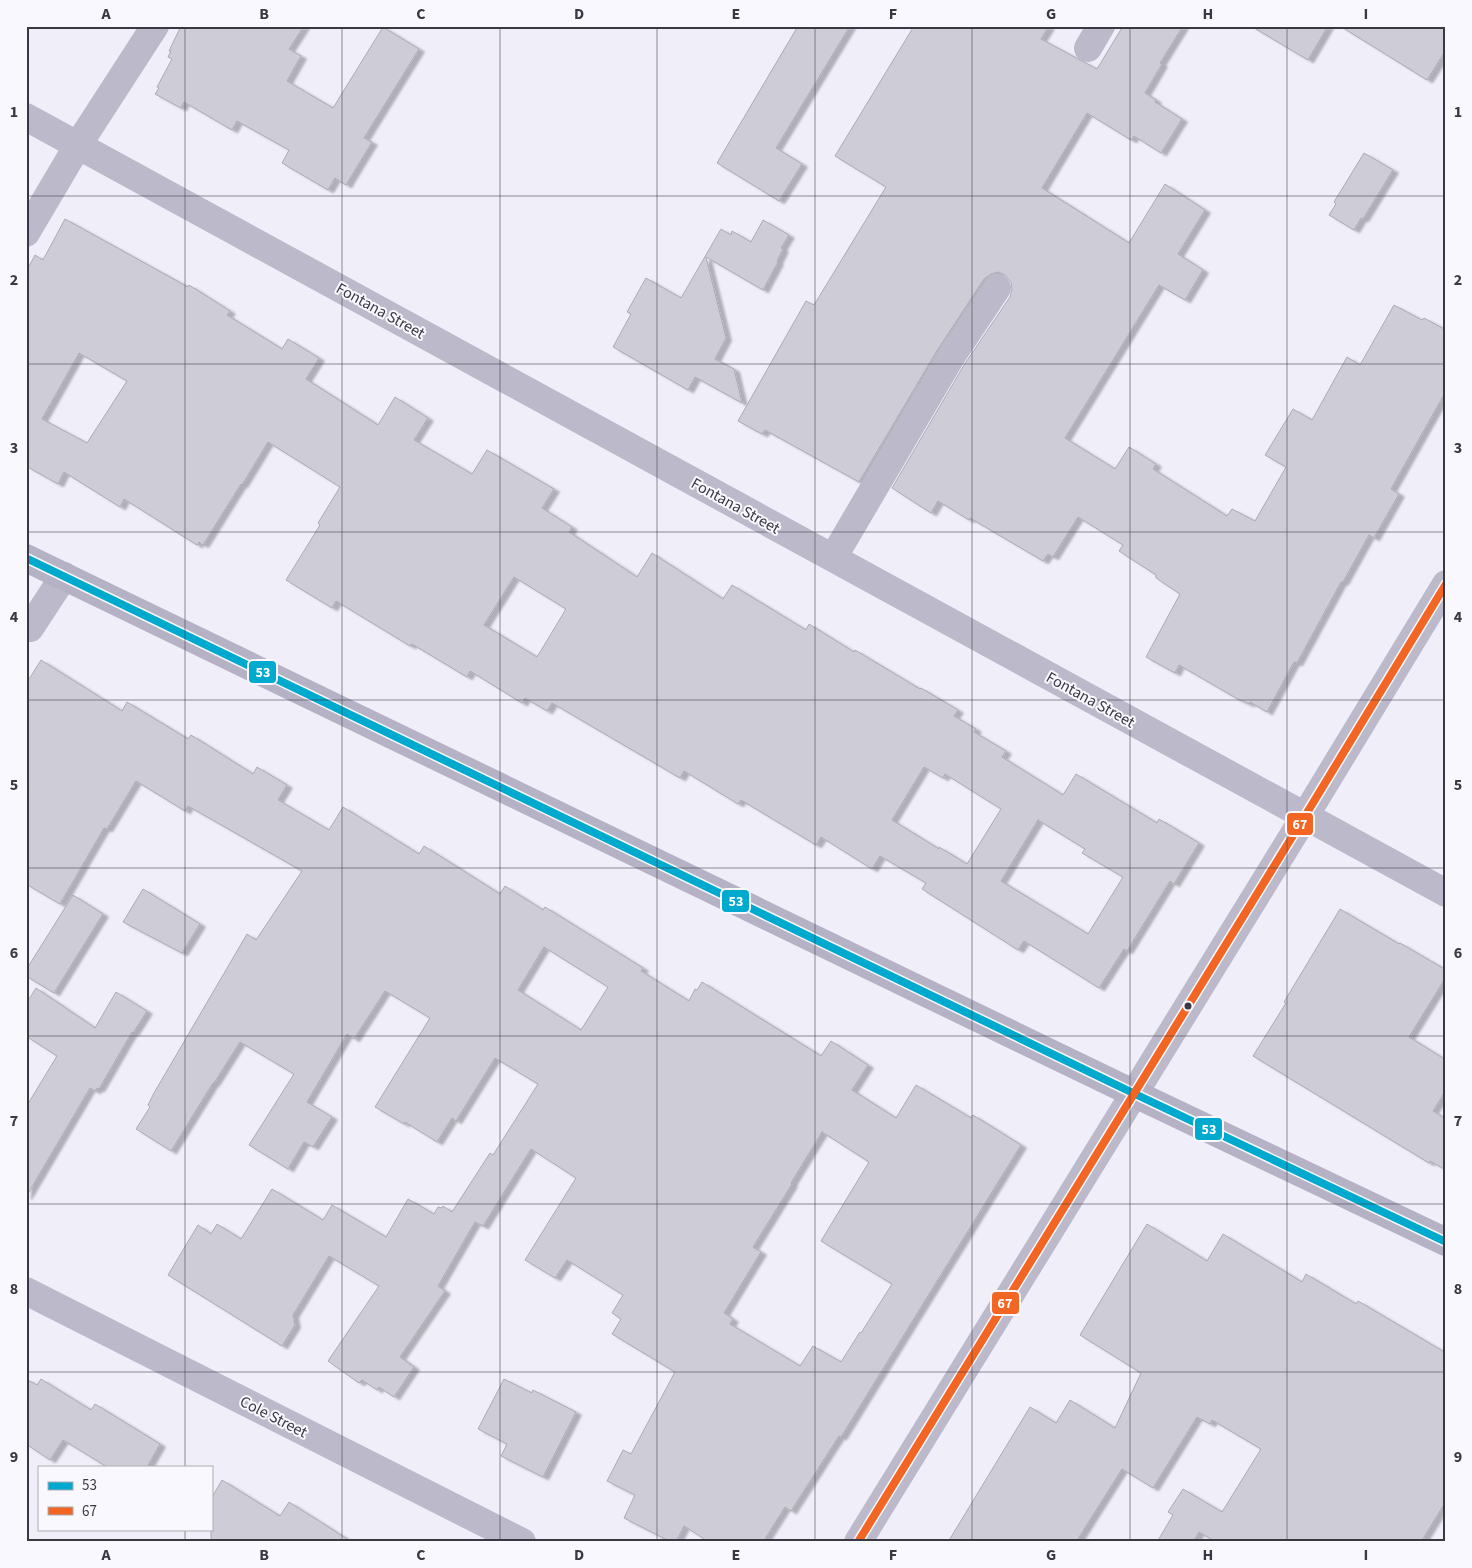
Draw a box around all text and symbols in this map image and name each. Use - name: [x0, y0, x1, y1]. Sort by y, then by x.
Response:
- text: A: [100, 3, 111, 25]
- text: B: [259, 3, 269, 25]
- text: C: [416, 3, 426, 25]
- text: D: [574, 3, 584, 25]
- text: E: [732, 3, 740, 25]
- text: F: [889, 3, 897, 25]
- text: G: [1046, 3, 1056, 25]
- text: H: [1203, 3, 1213, 25]
- text: I: [1364, 3, 1368, 25]
- text: 1: [10, 101, 18, 123]
- text: 1: [1454, 101, 1462, 123]
- text: 2: [10, 269, 18, 291]
- text: 2: [1454, 269, 1462, 291]
- street label: Fontana Street: [332, 277, 429, 345]
- text: 3: [10, 437, 18, 459]
- text: 3: [1454, 437, 1462, 459]
- street label: Fontana Street: [687, 472, 784, 540]
- text: 4: [10, 606, 19, 628]
- text: 4: [1454, 606, 1463, 628]
- line badge: 53: [248, 660, 277, 684]
- text: 53: [256, 663, 270, 683]
- street label: Fontana Street: [1042, 666, 1139, 734]
- text: 5: [10, 774, 18, 796]
- text: 5: [1454, 774, 1462, 796]
- line badge: 67: [1286, 812, 1314, 836]
- text: 67: [1293, 815, 1307, 835]
- line badge: 53: [721, 889, 750, 913]
- text: 53: [729, 892, 743, 912]
- text: 6: [10, 942, 18, 964]
- text: 6: [1454, 942, 1462, 964]
- unlabelled marker: [1183, 1001, 1193, 1011]
- text: 7: [10, 1110, 18, 1132]
- text: 7: [1454, 1110, 1462, 1132]
- line badge: 53: [1194, 1117, 1223, 1141]
- text: 53: [1202, 1120, 1216, 1140]
- text: 8: [10, 1278, 18, 1300]
- text: 8: [1454, 1278, 1462, 1300]
- line badge: 67: [991, 1291, 1020, 1315]
- text: 67: [998, 1294, 1012, 1314]
- street label: Cole Street: [236, 1390, 312, 1444]
- text: 9: [10, 1446, 18, 1468]
- text: 9: [1454, 1446, 1462, 1468]
- legend: [38, 1466, 212, 1530]
- text: 53: [82, 1475, 97, 1496]
- text: 67: [82, 1501, 97, 1522]
- text: A: [100, 1544, 111, 1566]
- text: B: [259, 1544, 269, 1566]
- text: C: [416, 1544, 426, 1566]
- text: D: [574, 1544, 584, 1566]
- text: E: [732, 1544, 740, 1566]
- text: F: [889, 1544, 897, 1566]
- text: G: [1046, 1544, 1056, 1566]
- text: H: [1203, 1544, 1213, 1566]
- text: I: [1364, 1544, 1368, 1566]

